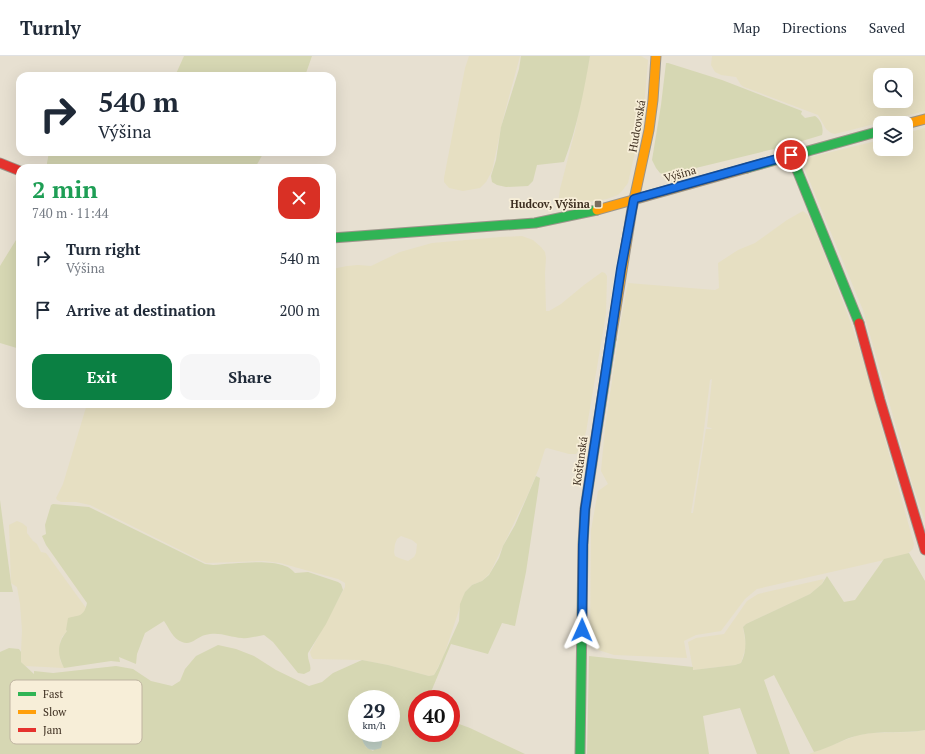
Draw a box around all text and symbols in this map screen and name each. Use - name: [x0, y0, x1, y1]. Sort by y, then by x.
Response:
- text: Turnly: [20, 15, 81, 40]
- text: Map: [733, 18, 760, 37]
- text: Directions: [782, 18, 847, 37]
- text: Saved: [869, 18, 905, 37]
- map controls: [873, 68, 913, 156]
- button: search: [873, 68, 913, 108]
- text: 540 m: [98, 83, 179, 120]
- icon: right: [32, 88, 84, 140]
- street label: Hudcovská: [626, 98, 649, 153]
- button: layers: [873, 116, 913, 156]
- text: Výšina: [98, 119, 152, 143]
- pin: [774, 138, 808, 172]
- icon: arrive: [780, 144, 802, 166]
- street label: Výšina: [662, 163, 698, 185]
- text: 2 min: [32, 173, 98, 205]
- button: close: [278, 177, 320, 219]
- place label: Hudcov, Výšina: [510, 197, 590, 211]
- marker: Hudcov, Výšina: [593, 199, 603, 209]
- text: 740 m · 11:44: [32, 204, 109, 222]
- text: Turn right: [66, 239, 141, 259]
- icon: right: [32, 247, 54, 269]
- text: 540 m: [279, 248, 320, 268]
- text: Výšina: [66, 259, 105, 277]
- icon: arrive: [32, 299, 54, 321]
- text: Arrive at destination: [66, 300, 216, 320]
- text: 200 m: [279, 300, 320, 320]
- button: Exit: [32, 354, 172, 400]
- button: Share: [180, 354, 320, 400]
- street label: Košťanská: [570, 435, 590, 487]
- position arrow: [561, 609, 603, 651]
- legend: [10, 680, 142, 744]
- text: Fast: [43, 687, 63, 701]
- speed limit sign: 40: [408, 690, 460, 742]
- text: 29: [363, 697, 385, 724]
- text: Slow: [43, 705, 67, 719]
- text: km/h: [362, 719, 386, 732]
- text: Jam: [43, 723, 62, 737]

